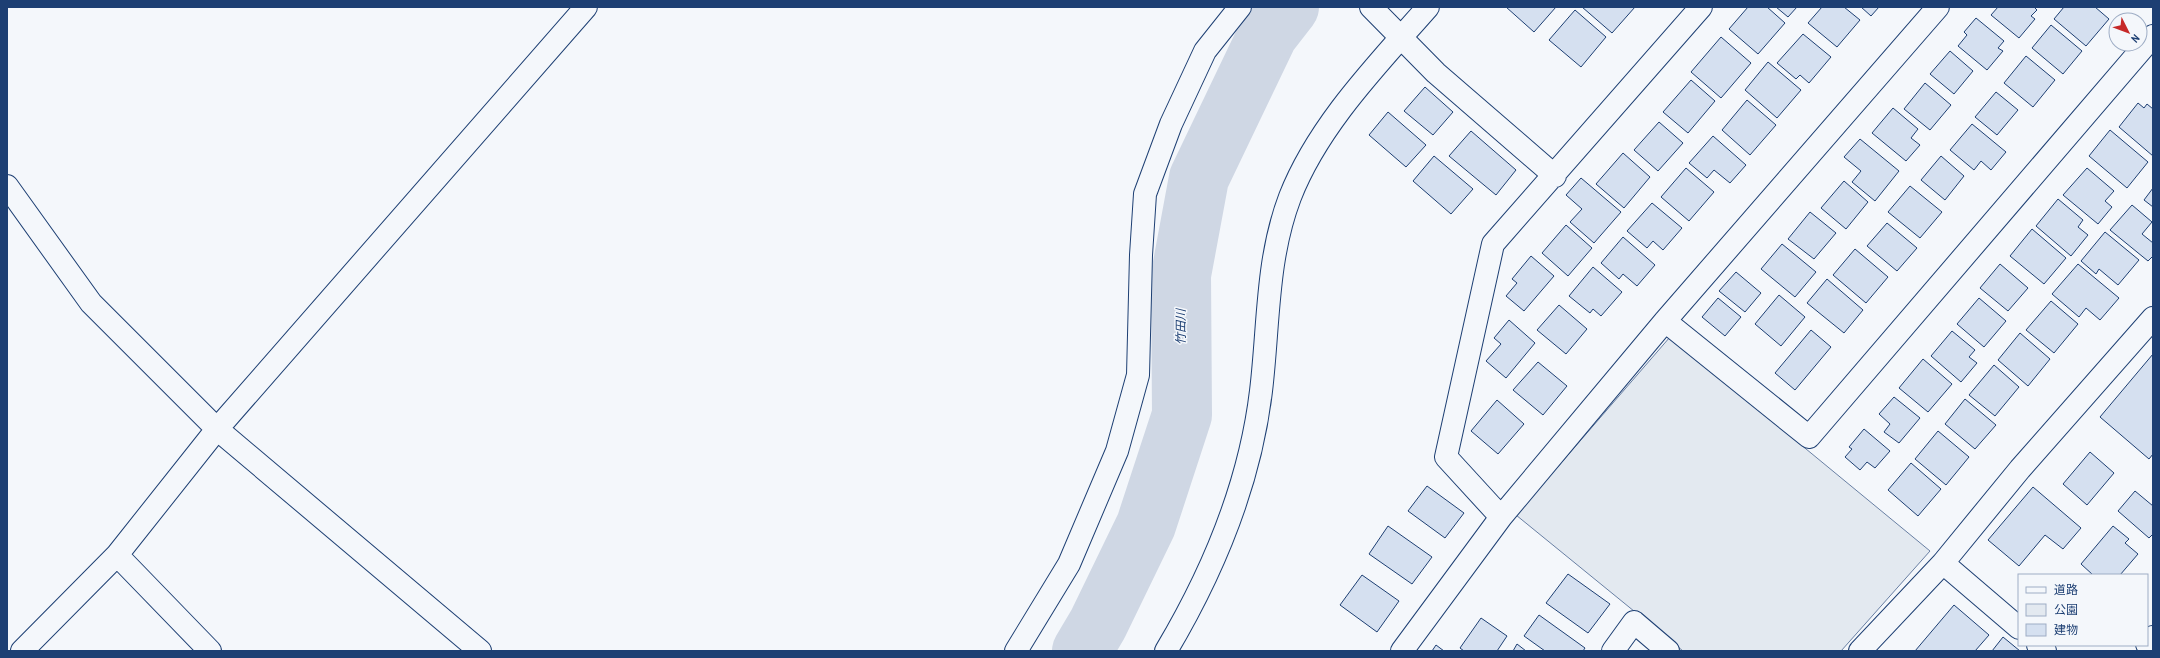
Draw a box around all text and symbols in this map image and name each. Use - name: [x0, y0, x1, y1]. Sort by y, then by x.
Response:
- north arrow: [2108, 12, 2148, 52]
- text: N: [2128, 32, 2143, 46]
- water label: 竹田川: [1173, 307, 1189, 345]
- legend: [2018, 574, 2148, 646]
- text: 道路: [2054, 582, 2078, 598]
- text: 公園: [2054, 602, 2078, 618]
- text: 建物: [2054, 622, 2078, 638]

